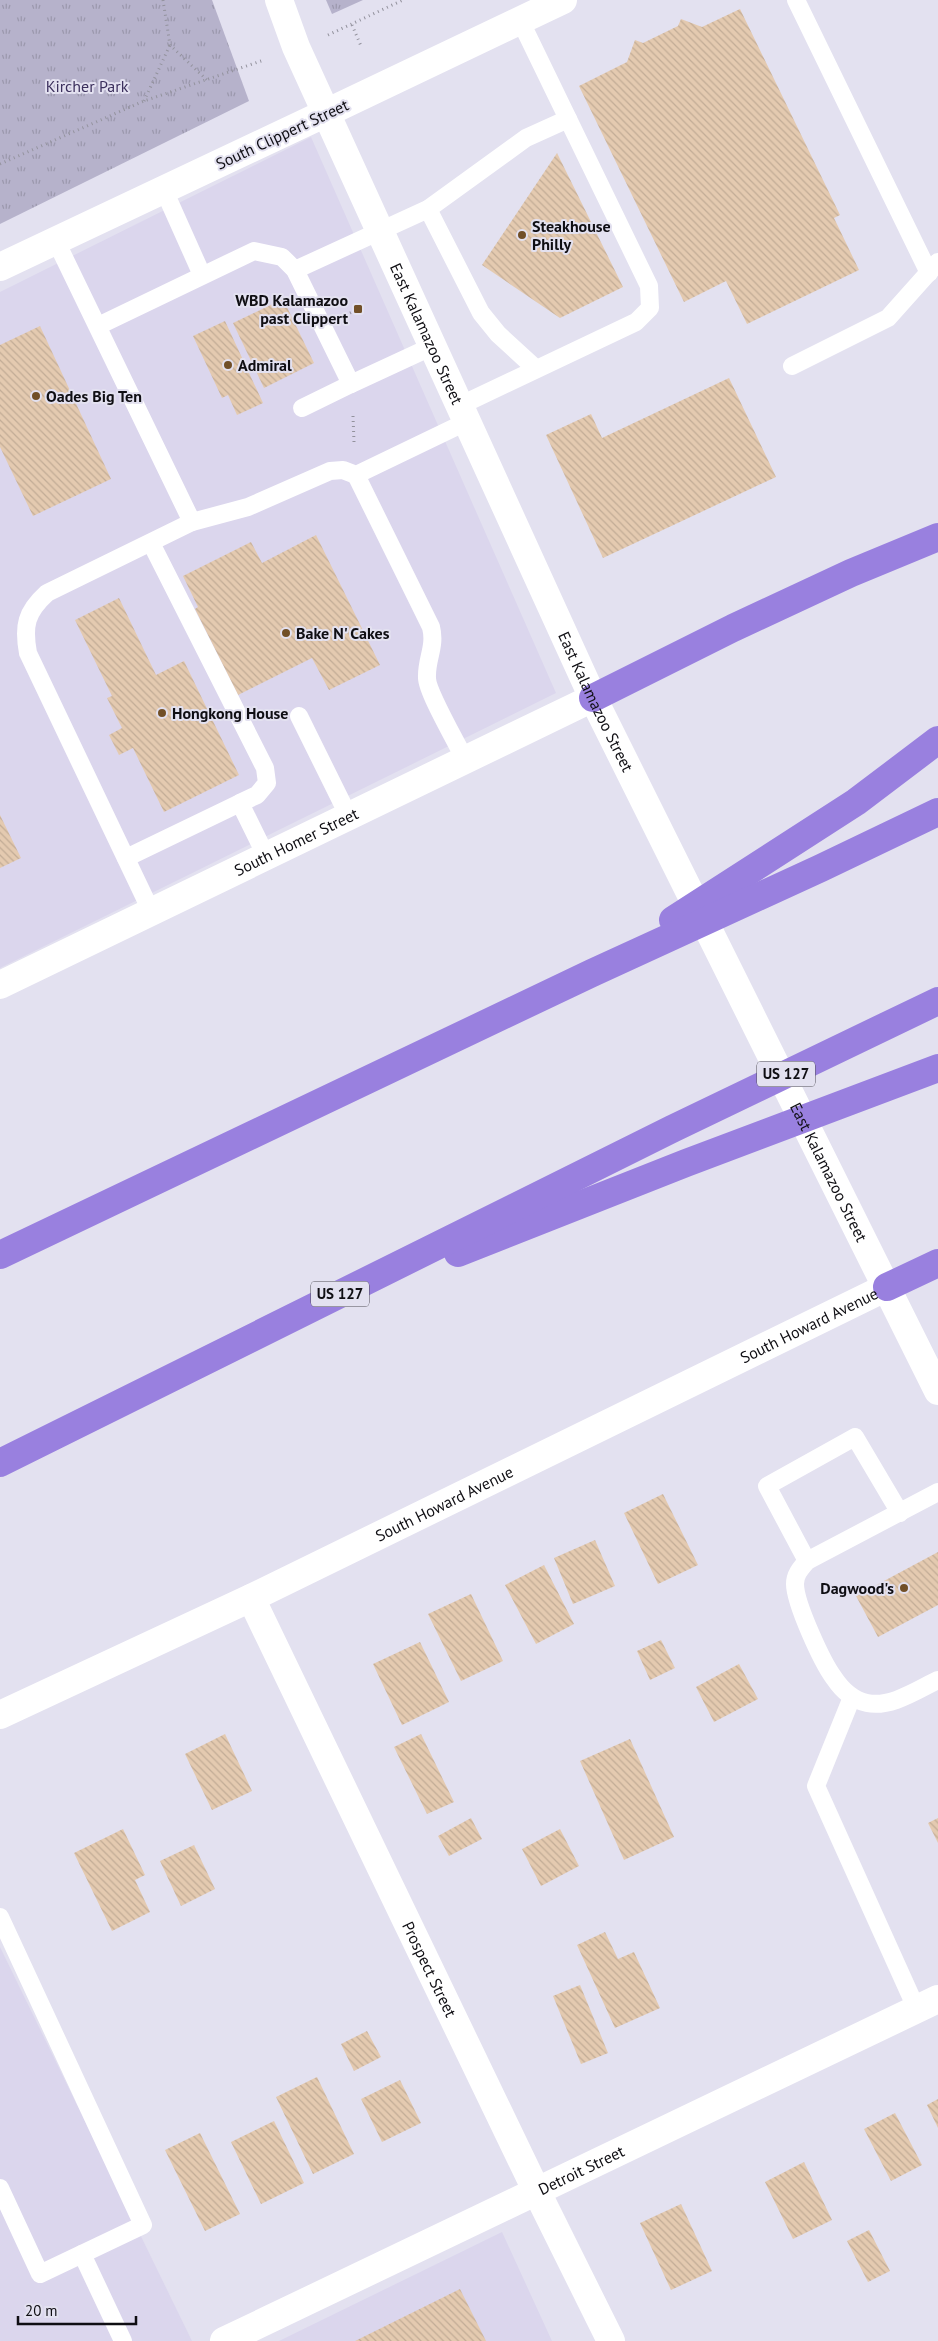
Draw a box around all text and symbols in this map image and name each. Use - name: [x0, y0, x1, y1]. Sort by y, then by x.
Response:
- park label: Kircher Park: [46, 76, 129, 96]
- street label: South Clippert Street: [212, 94, 352, 174]
- place label: Steakhouse Philly: [532, 216, 611, 254]
- marker: Steakhouse Philly: [516, 229, 528, 241]
- street label: East Kalamazoo Street: [386, 260, 468, 408]
- place label: WBD Kalamazoo past Clippert: [235, 290, 348, 328]
- marker: WBD Kalamazoo past Clippert: [352, 303, 364, 315]
- place label: Admiral: [238, 355, 292, 375]
- marker: Admiral: [222, 359, 234, 371]
- place label: Oades Big Ten: [46, 386, 142, 406]
- marker: Oades Big Ten: [30, 390, 42, 402]
- place label: Bake N' Cakes: [296, 623, 390, 643]
- marker: Bake N' Cakes: [280, 627, 292, 639]
- street label: East Kalamazoo Street: [554, 628, 638, 775]
- place label: Hongkong House: [172, 703, 288, 723]
- marker: Hongkong House: [156, 707, 168, 719]
- street label: South Homer Street: [231, 803, 362, 880]
- road number: US 127: [757, 1062, 815, 1086]
- street label: East Kalamazoo Street: [786, 1099, 872, 1245]
- road number: US 127: [311, 1282, 369, 1306]
- street label: South Howard Avenue: [737, 1283, 881, 1367]
- street label: South Howard Avenue: [372, 1461, 516, 1546]
- place label: Dagwood's: [820, 1578, 894, 1598]
- marker: Dagwood's: [898, 1582, 910, 1594]
- street label: Prospect Street: [398, 1918, 461, 2021]
- street label: Detroit Street: [535, 2141, 628, 2199]
- scale bar: [18, 2294, 135, 2326]
- text: 20 m: [25, 2301, 58, 2320]

